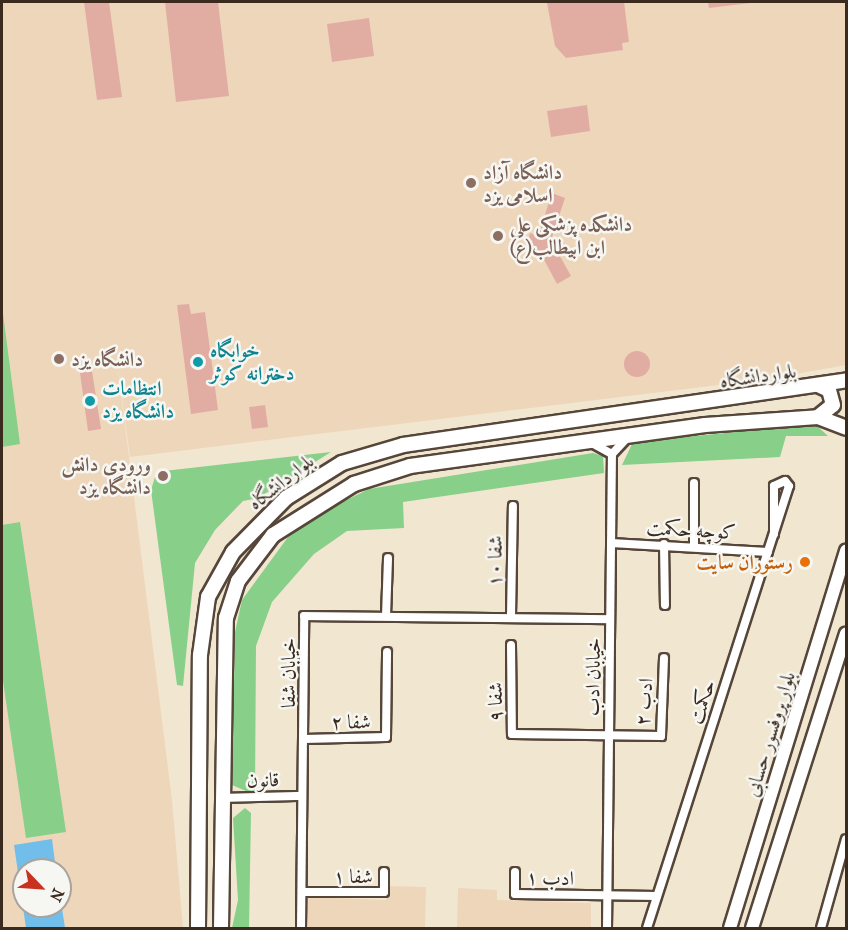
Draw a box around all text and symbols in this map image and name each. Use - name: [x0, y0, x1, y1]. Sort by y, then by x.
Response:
- place label: دانشگاه آزاد اسلامی یزد: [483, 160, 562, 207]
- marker: دانشگاه آزاد اسلامی یزد: [464, 176, 478, 190]
- place label: دانشکده پزشکی علی ابن ابیطالب(ع): [510, 213, 632, 260]
- marker: دانشکده پزشکی علی ابن ابیطالب(ع): [491, 229, 505, 243]
- place label: خوابگاه دخترانه کوثر: [210, 338, 294, 385]
- place label: دانشگاه یزد: [71, 347, 143, 371]
- marker: دانشگاه یزد: [52, 352, 66, 366]
- marker: خوابگاه دخترانه کوثر: [191, 355, 205, 369]
- street label: بلواردانشگاه: [718, 359, 798, 393]
- place label: انتظامات دانشگاه یزد: [102, 377, 174, 424]
- marker: انتظامات دانشگاه یزد: [83, 394, 97, 408]
- street label: بلواردانشگاه: [243, 449, 319, 515]
- place label: ورودی دانش دانشگاه یزد: [62, 452, 151, 499]
- marker: ورودی دانش دانشگاه یزد: [156, 469, 170, 483]
- street label: کوچه حکمت: [646, 516, 736, 544]
- street label: شفا ۱۰: [483, 535, 507, 587]
- place label: رستوران سایت: [697, 550, 793, 574]
- marker: رستوران سایت: [798, 555, 812, 569]
- street label: خیابان شفا: [276, 638, 300, 708]
- street label: خیابان ادب: [580, 638, 606, 716]
- street label: بلوار پروفسور حسابی: [740, 669, 800, 799]
- street label: ادب ۲: [630, 677, 658, 727]
- street label: حکمت: [684, 677, 720, 727]
- street label: شفا ۹: [483, 682, 507, 722]
- street label: شفا ۲: [331, 710, 371, 734]
- street label: قانون: [246, 768, 280, 792]
- north arrow: [12, 858, 72, 918]
- street label: شفا ۱: [333, 864, 373, 888]
- street label: ادب ۱: [526, 866, 574, 890]
- text: N: [46, 885, 68, 904]

